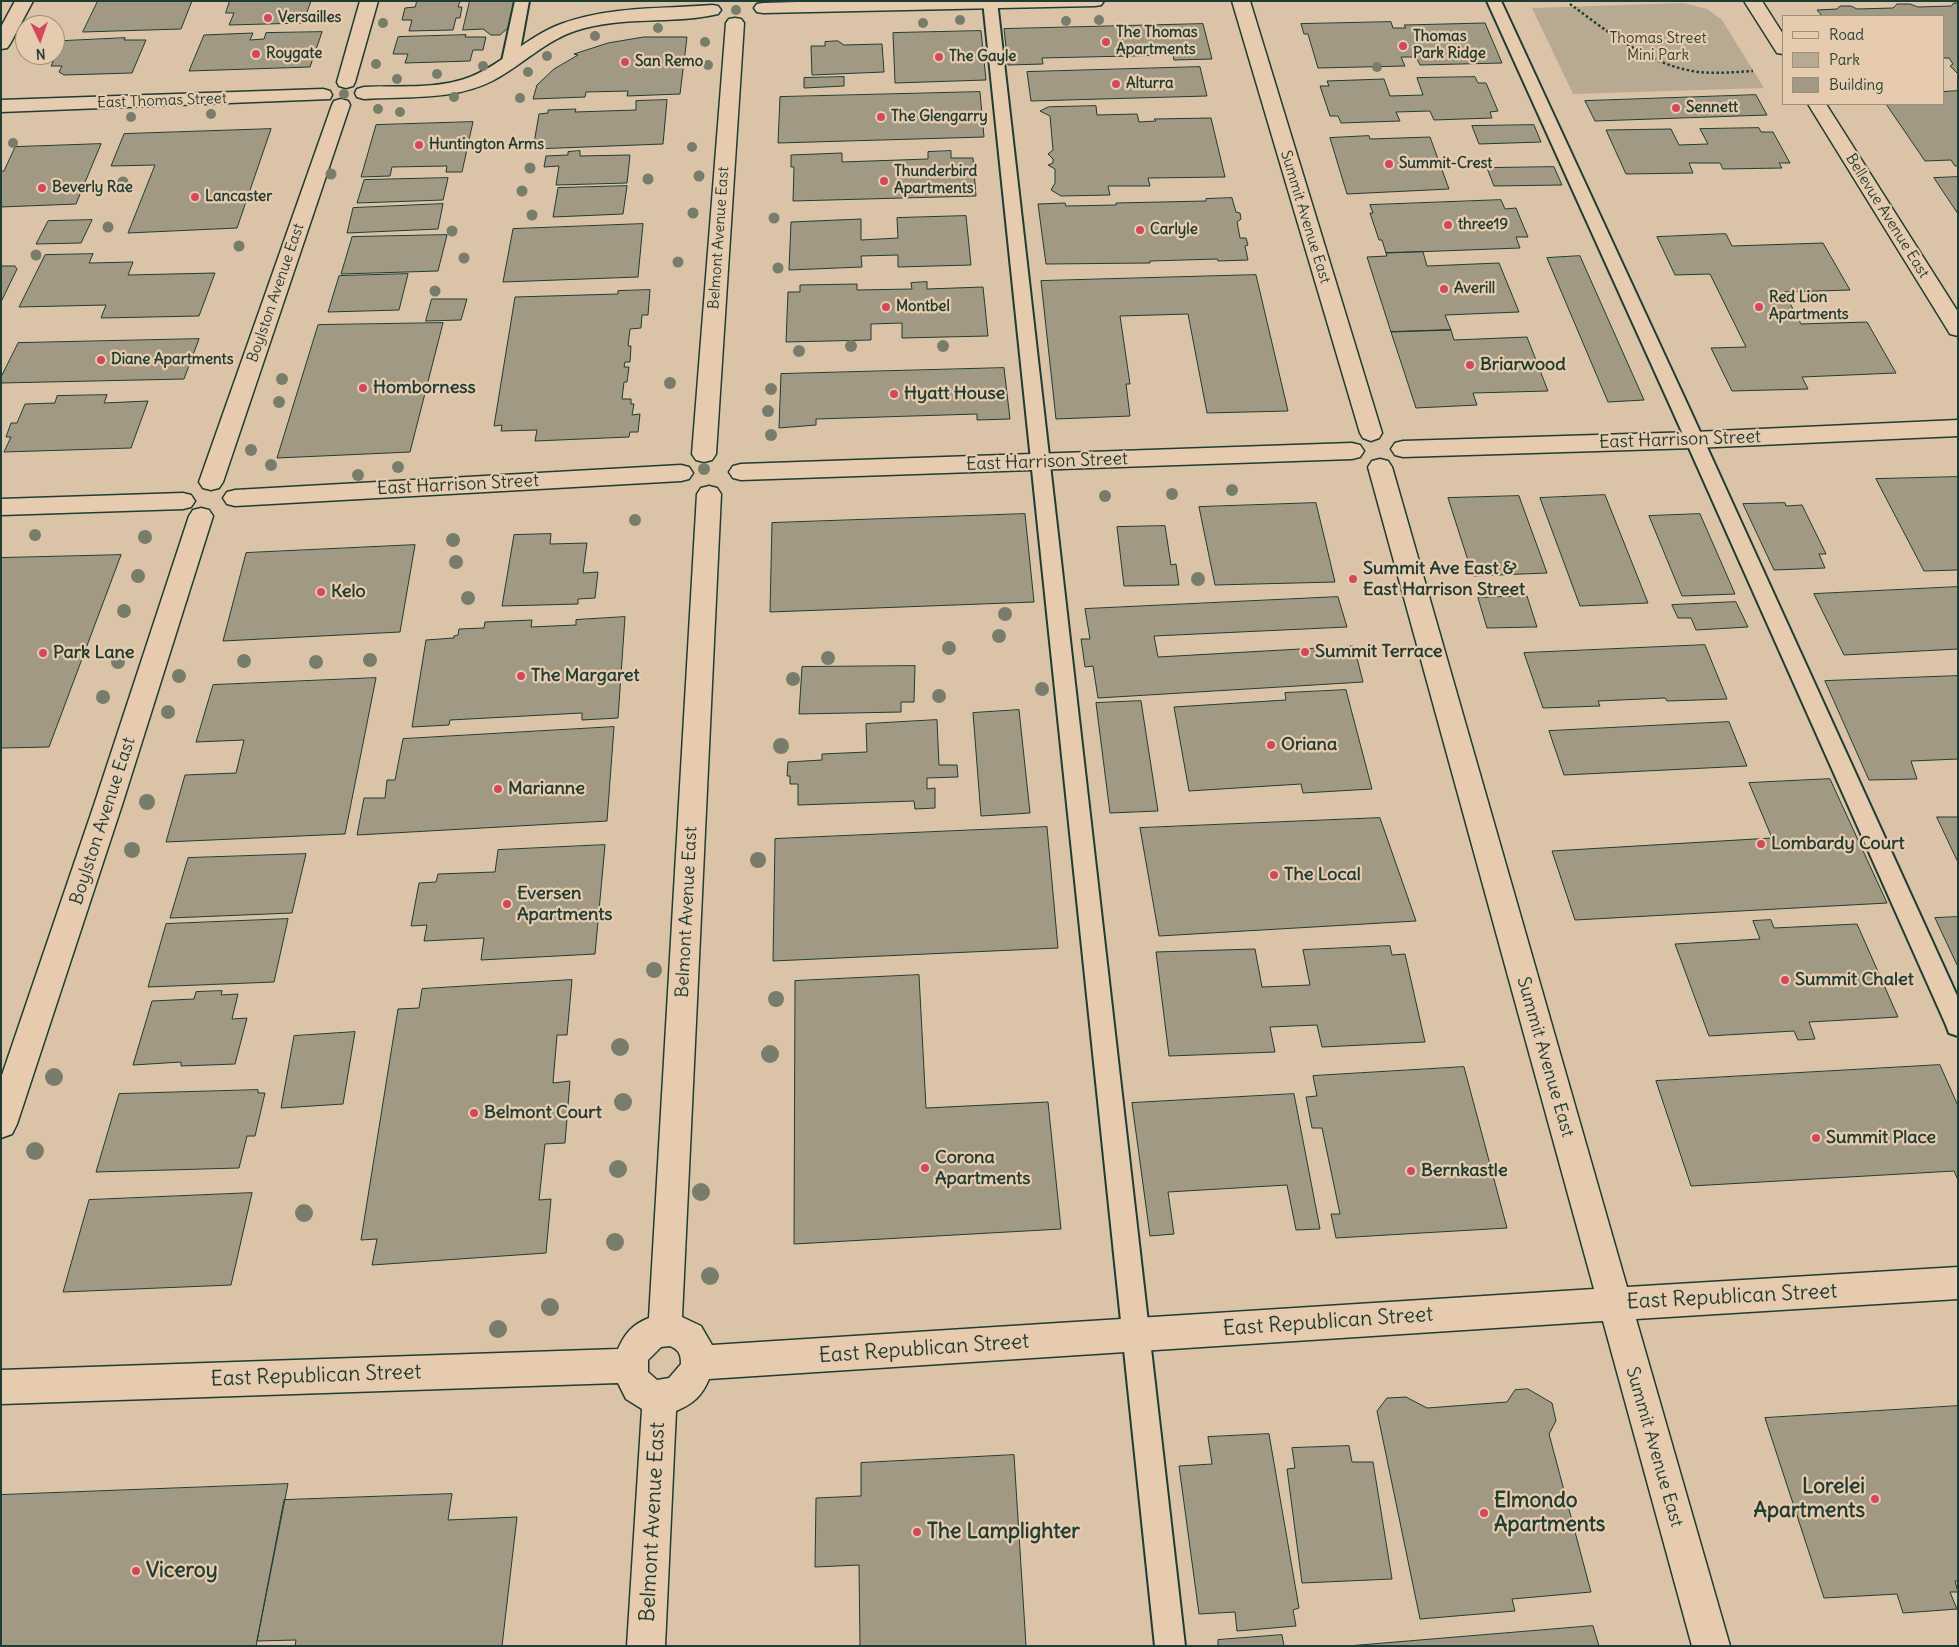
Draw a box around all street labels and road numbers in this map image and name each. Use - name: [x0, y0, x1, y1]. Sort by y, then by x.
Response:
- street label: East Thomas Street: [97, 90, 227, 112]
- street label: Summit Avenue East: [1276, 148, 1334, 286]
- street label: Bellevue Avenue East: [1841, 151, 1933, 281]
- street label: Belmont Avenue East: [705, 166, 733, 310]
- street label: Boylston Avenue East: [244, 221, 308, 365]
- street label: East Harrison Street: [1599, 426, 1761, 454]
- street label: East Harrison Street: [966, 448, 1128, 476]
- street label: East Harrison Street: [376, 470, 540, 500]
- street label: Boylston Avenue East: [66, 735, 140, 907]
- street label: Belmont Avenue East: [672, 826, 702, 998]
- street label: Summit Avenue East: [1512, 974, 1578, 1140]
- street label: East Republican Street: [1626, 1279, 1838, 1315]
- street label: East Republican Street: [1222, 1302, 1434, 1342]
- street label: East Republican Street: [818, 1329, 1030, 1369]
- street label: East Republican Street: [210, 1360, 422, 1392]
- street label: Summit Avenue East: [1621, 1364, 1687, 1530]
- street label: Belmont Avenue East: [635, 1421, 671, 1623]

